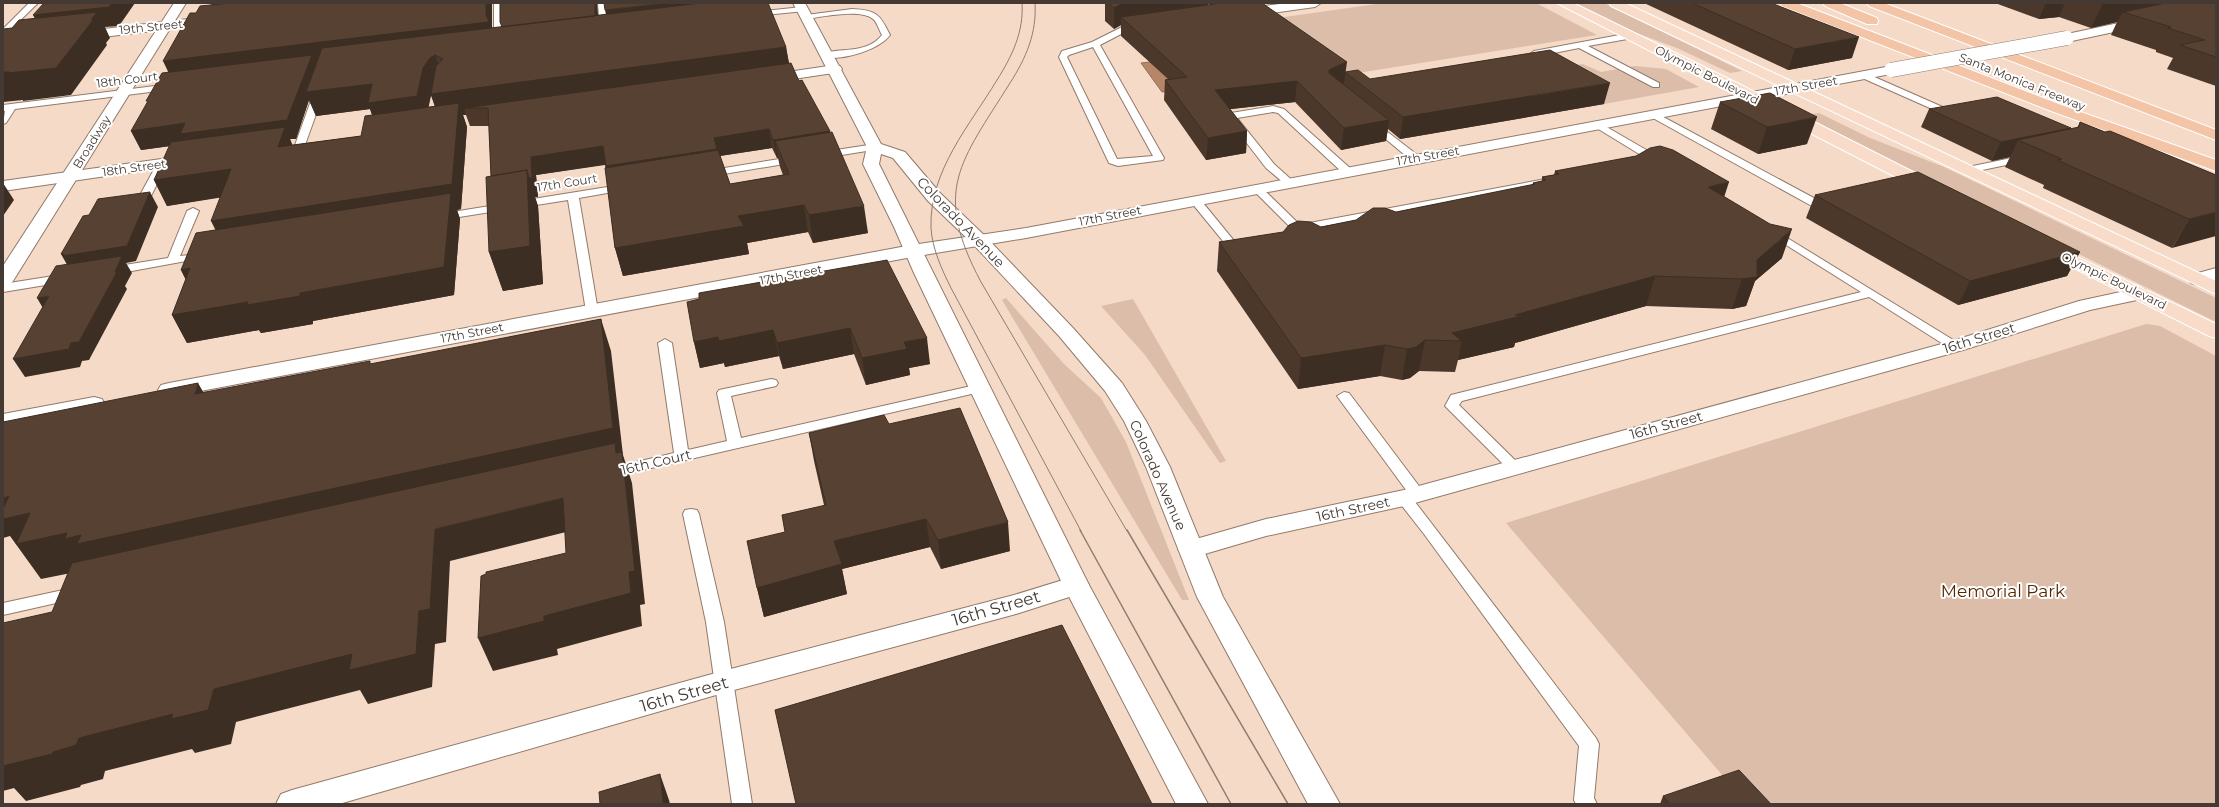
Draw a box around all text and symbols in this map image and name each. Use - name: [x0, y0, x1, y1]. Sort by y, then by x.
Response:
- street label: 19th Street: [118, 16, 184, 37]
- street label: Olympic Boulevard: [1653, 42, 1762, 107]
- street label: Santa Monica Freeway: [1957, 49, 2088, 114]
- street label: 18th Court: [95, 68, 159, 91]
- street label: 17th Street: [1773, 73, 1839, 98]
- street label: Broadway: [69, 112, 114, 171]
- street label: 17th Street: [1395, 143, 1461, 168]
- street label: 18th Street: [101, 156, 167, 179]
- street label: 17th Court: [536, 170, 598, 195]
- street label: Colorado Avenue: [913, 173, 1009, 271]
- street label: 17th Street: [1077, 202, 1143, 229]
- street label: Olympic Boulevard: [2059, 249, 2169, 312]
- street label: 17th Street: [758, 261, 824, 288]
- street label: 16th Street: [1941, 318, 2018, 358]
- street label: 17th Street: [439, 319, 505, 346]
- street label: 16th Street: [1628, 407, 1705, 443]
- street label: Colorado Avenue: [1126, 417, 1190, 533]
- street label: 16th Court: [619, 445, 693, 479]
- street label: 16th Street: [1315, 492, 1392, 526]
- park label: Memorial Park: [1941, 581, 2066, 601]
- street label: 16th Street: [950, 586, 1042, 630]
- street label: 16th Street: [638, 672, 730, 716]

